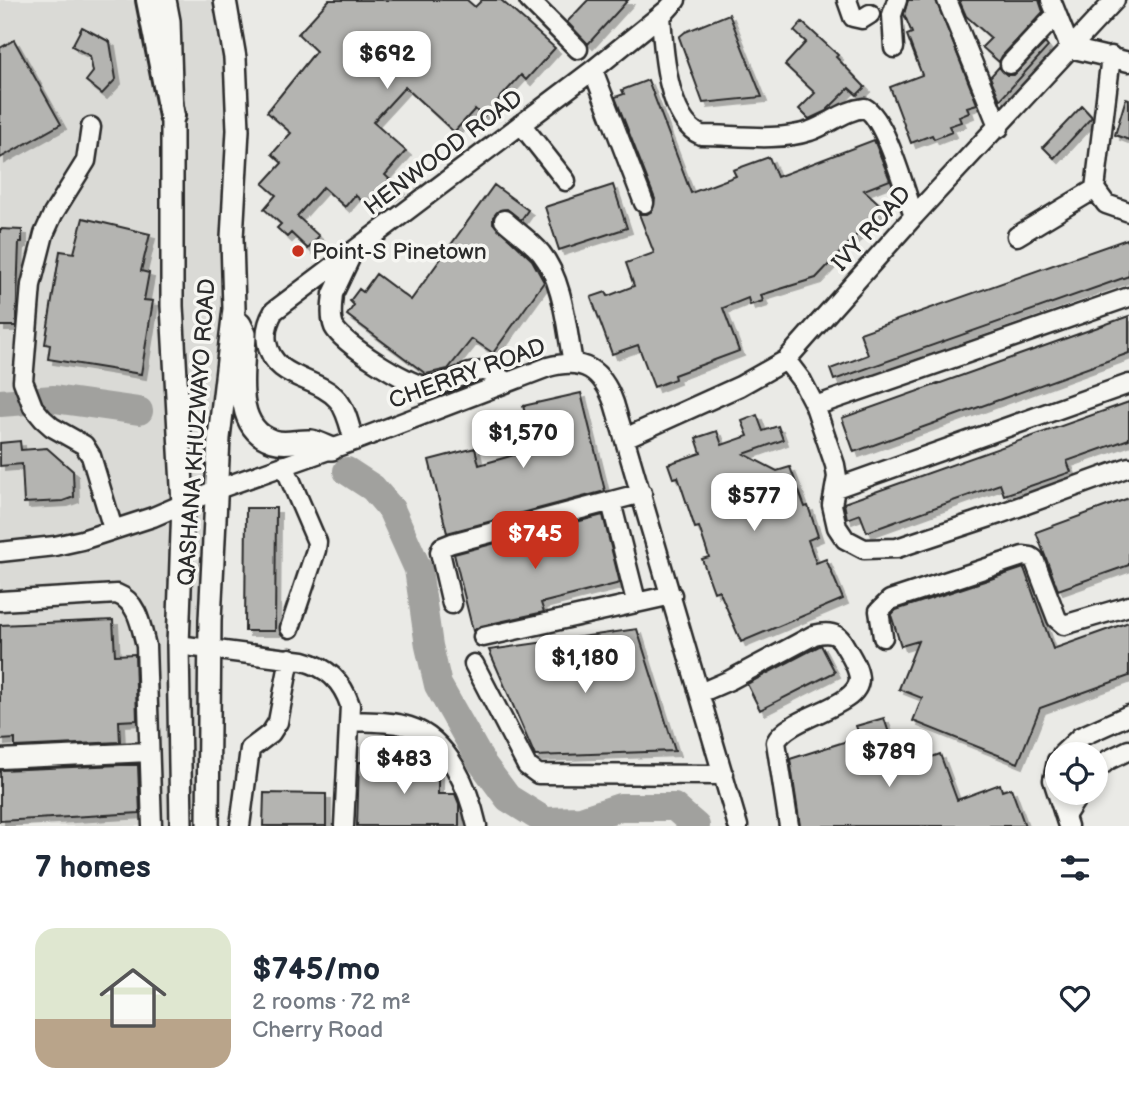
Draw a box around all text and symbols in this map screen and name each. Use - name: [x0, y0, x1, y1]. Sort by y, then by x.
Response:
- pin: $692: [346, 32, 428, 91]
- text: $692: [359, 40, 415, 68]
- street label: HENWOOD ROAD: [359, 84, 528, 222]
- street label: IVY ROAD: [826, 180, 917, 277]
- place label: Point-S Pinetown: [312, 238, 487, 266]
- marker: Point-S Pinetown: [290, 243, 306, 259]
- street label: QASHANA KHUZWAYO ROAD: [172, 277, 222, 587]
- street label: CHERRY ROAD: [385, 333, 550, 415]
- pin: $1,570: [466, 410, 580, 470]
- text: $1,570: [488, 419, 558, 447]
- pin: $577: [713, 474, 795, 533]
- text: $577: [727, 482, 781, 510]
- pin: $745: [494, 512, 576, 571]
- text: $745: [508, 520, 562, 548]
- pin: $1,180: [528, 636, 642, 695]
- text: $1,180: [551, 644, 619, 672]
- pin: $789: [848, 730, 930, 789]
- pin: $483: [363, 736, 445, 796]
- text: $789: [861, 738, 917, 766]
- map controls: [1045, 742, 1108, 805]
- button: locate: [1045, 742, 1108, 805]
- text: $483: [376, 745, 432, 773]
- icon: filters: [1056, 849, 1094, 887]
- text: 7 homes: [35, 850, 151, 886]
- text: $745/mo: [252, 952, 380, 988]
- icon: home: [91, 956, 175, 1040]
- icon: heart: [1056, 979, 1094, 1017]
- text: 2 rooms · 72 m²: [252, 988, 411, 1016]
- text: Cherry Road: [252, 1016, 383, 1044]

